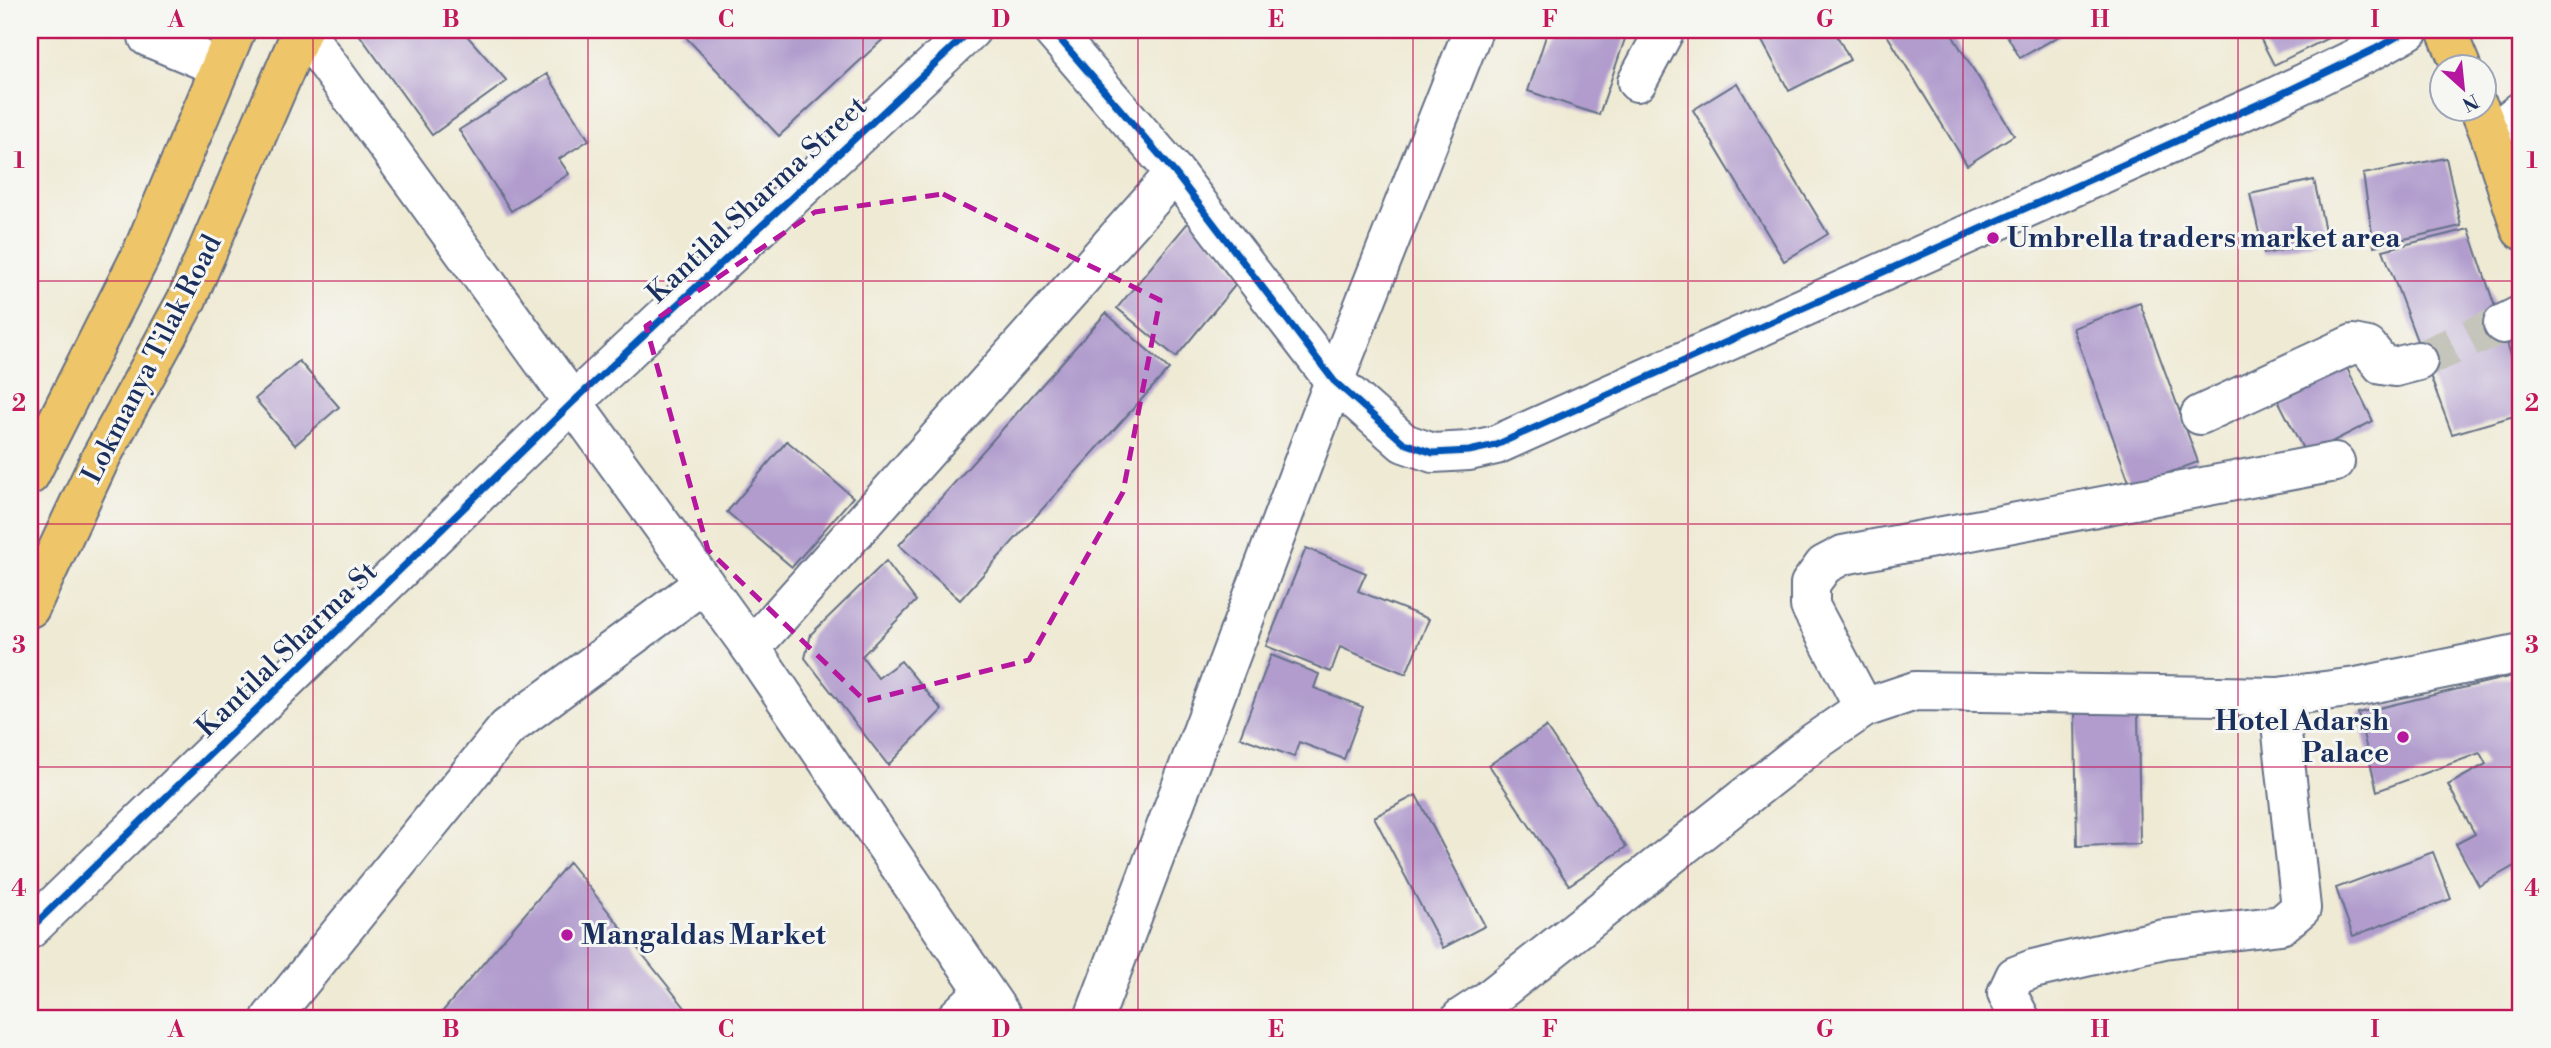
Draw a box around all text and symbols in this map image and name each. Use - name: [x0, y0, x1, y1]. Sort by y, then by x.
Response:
- text: A: [167, 6, 185, 34]
- text: B: [442, 6, 460, 34]
- text: C: [718, 6, 734, 34]
- text: D: [992, 6, 1010, 34]
- text: E: [1268, 6, 1284, 34]
- text: F: [1542, 6, 1558, 34]
- text: G: [1816, 6, 1834, 34]
- text: H: [2091, 6, 2110, 34]
- text: I: [2371, 6, 2380, 34]
- north arrow: [2428, 52, 2498, 122]
- text: N: [2458, 88, 2482, 116]
- street label: Kantilal Sharma Street: [640, 89, 874, 311]
- text: 1: [13, 147, 25, 175]
- text: 1: [2526, 147, 2538, 175]
- place label: Umbrella traders market area: [2007, 221, 2401, 256]
- street label: Lokmanya Tilak Road: [74, 229, 230, 489]
- marker: Umbrella traders market area: [1985, 230, 2001, 246]
- text: 2: [12, 390, 26, 418]
- text: 2: [2525, 390, 2539, 418]
- street label: Kantilal Sharma St: [189, 555, 385, 745]
- text: 3: [12, 632, 26, 660]
- text: 3: [2525, 632, 2539, 660]
- place label: Hotel Adarsh Palace: [2215, 704, 2389, 771]
- marker: Hotel Adarsh Palace: [2395, 729, 2411, 745]
- text: 4: [11, 875, 27, 903]
- text: 4: [2524, 875, 2540, 903]
- place label: Mangaldas Market: [581, 918, 827, 953]
- marker: Mangaldas Market: [559, 927, 575, 943]
- text: A: [167, 1016, 185, 1044]
- text: B: [442, 1016, 460, 1044]
- text: C: [718, 1016, 734, 1044]
- text: D: [992, 1016, 1010, 1044]
- text: E: [1268, 1016, 1284, 1044]
- text: F: [1542, 1016, 1558, 1044]
- text: G: [1816, 1016, 1834, 1044]
- text: H: [2091, 1016, 2110, 1044]
- text: I: [2371, 1016, 2380, 1044]

